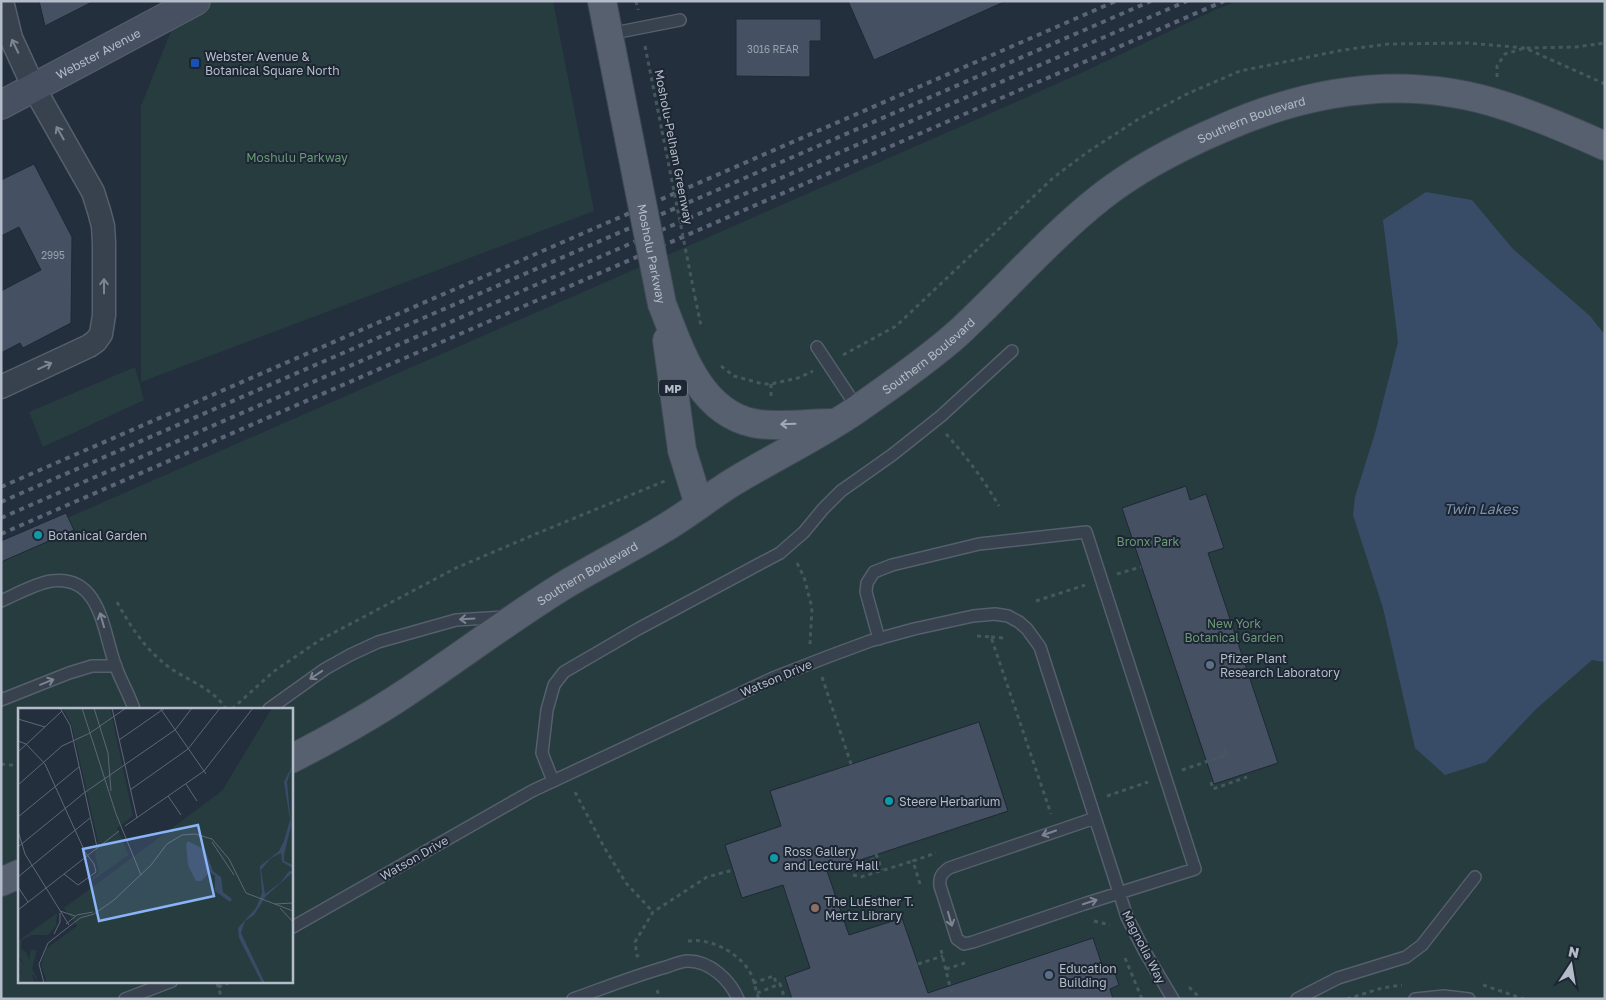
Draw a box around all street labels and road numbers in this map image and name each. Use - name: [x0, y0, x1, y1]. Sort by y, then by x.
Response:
- street label: Webster Avenue: [53, 25, 143, 82]
- street label: Mosholu-Pelham Greenway: [652, 68, 696, 226]
- street label: Southern Boulevard: [1195, 93, 1307, 146]
- street label: Mosholu Parkway: [635, 202, 669, 305]
- street label: Southern Boulevard: [879, 314, 978, 397]
- road number: MP: [659, 379, 687, 396]
- street label: Southern Boulevard: [534, 538, 640, 608]
- street label: Watson Drive: [738, 656, 814, 700]
- street label: Watson Drive: [377, 832, 451, 884]
- street label: Magnolia Way: [1119, 908, 1169, 986]

